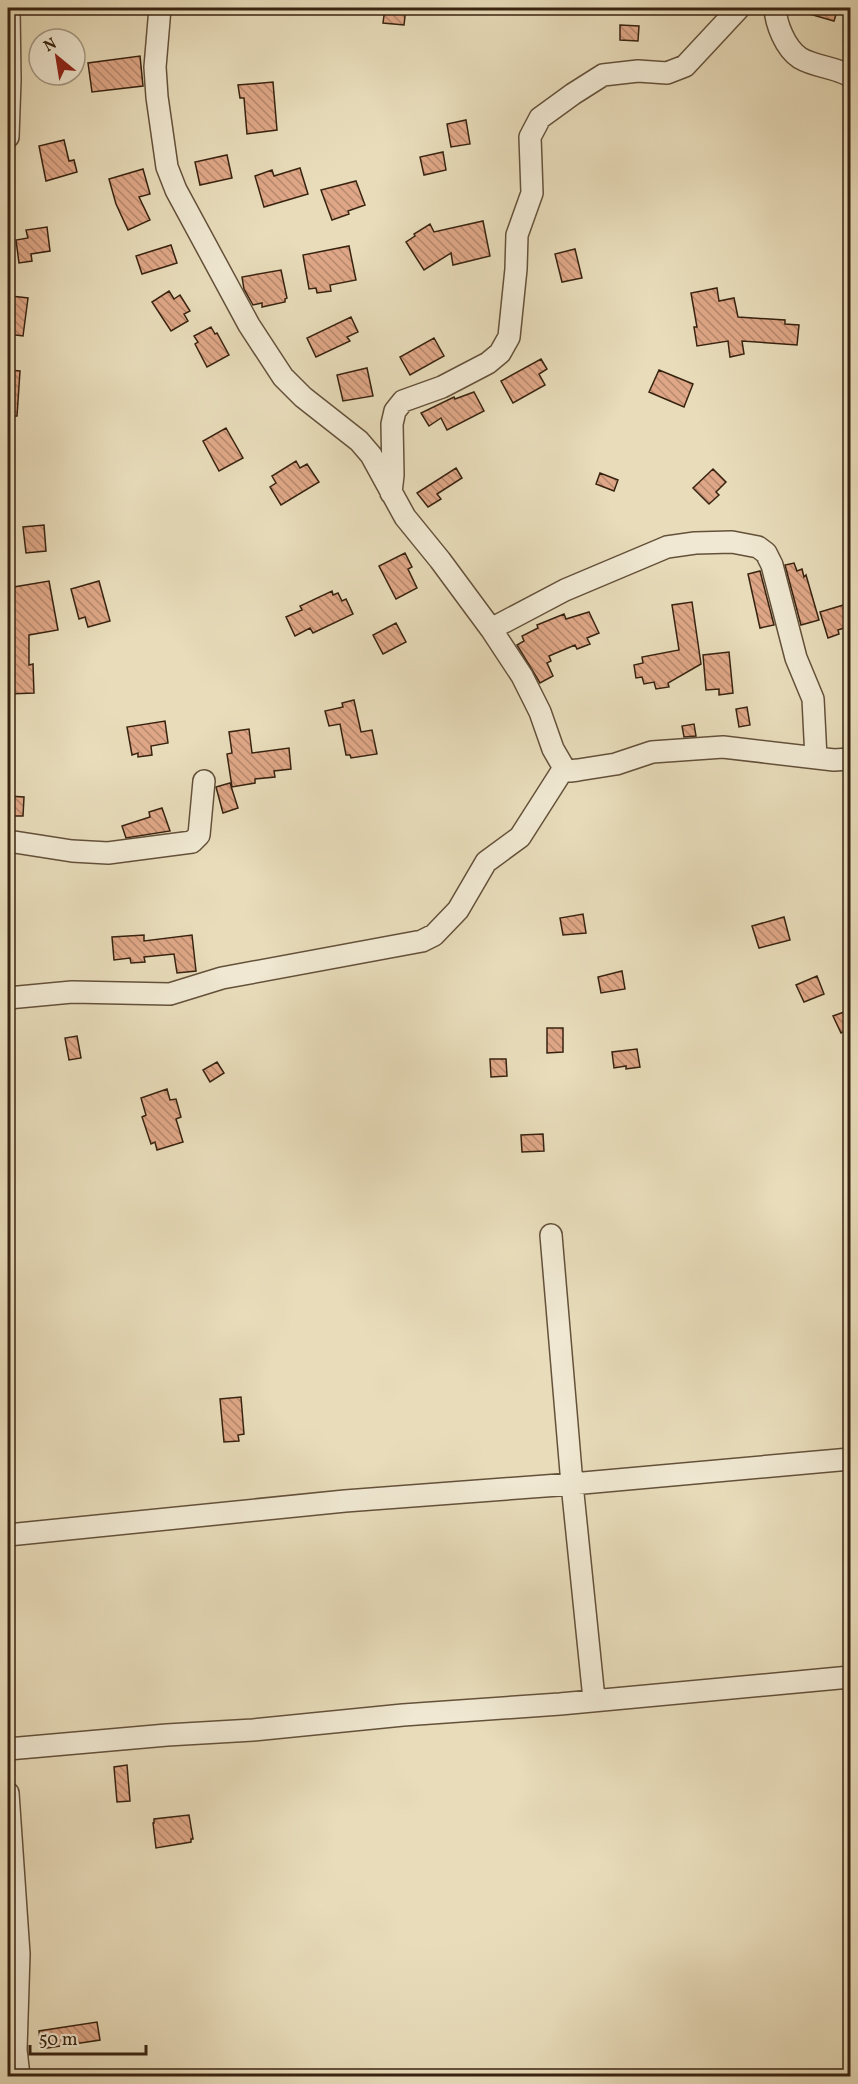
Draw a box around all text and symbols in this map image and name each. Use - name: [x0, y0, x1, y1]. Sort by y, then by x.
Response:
- north arrow: [27, 27, 87, 87]
- text: N: [40, 33, 61, 58]
- scale bar: [30, 2018, 146, 2056]
- text: 50 m: [39, 2028, 78, 2053]

